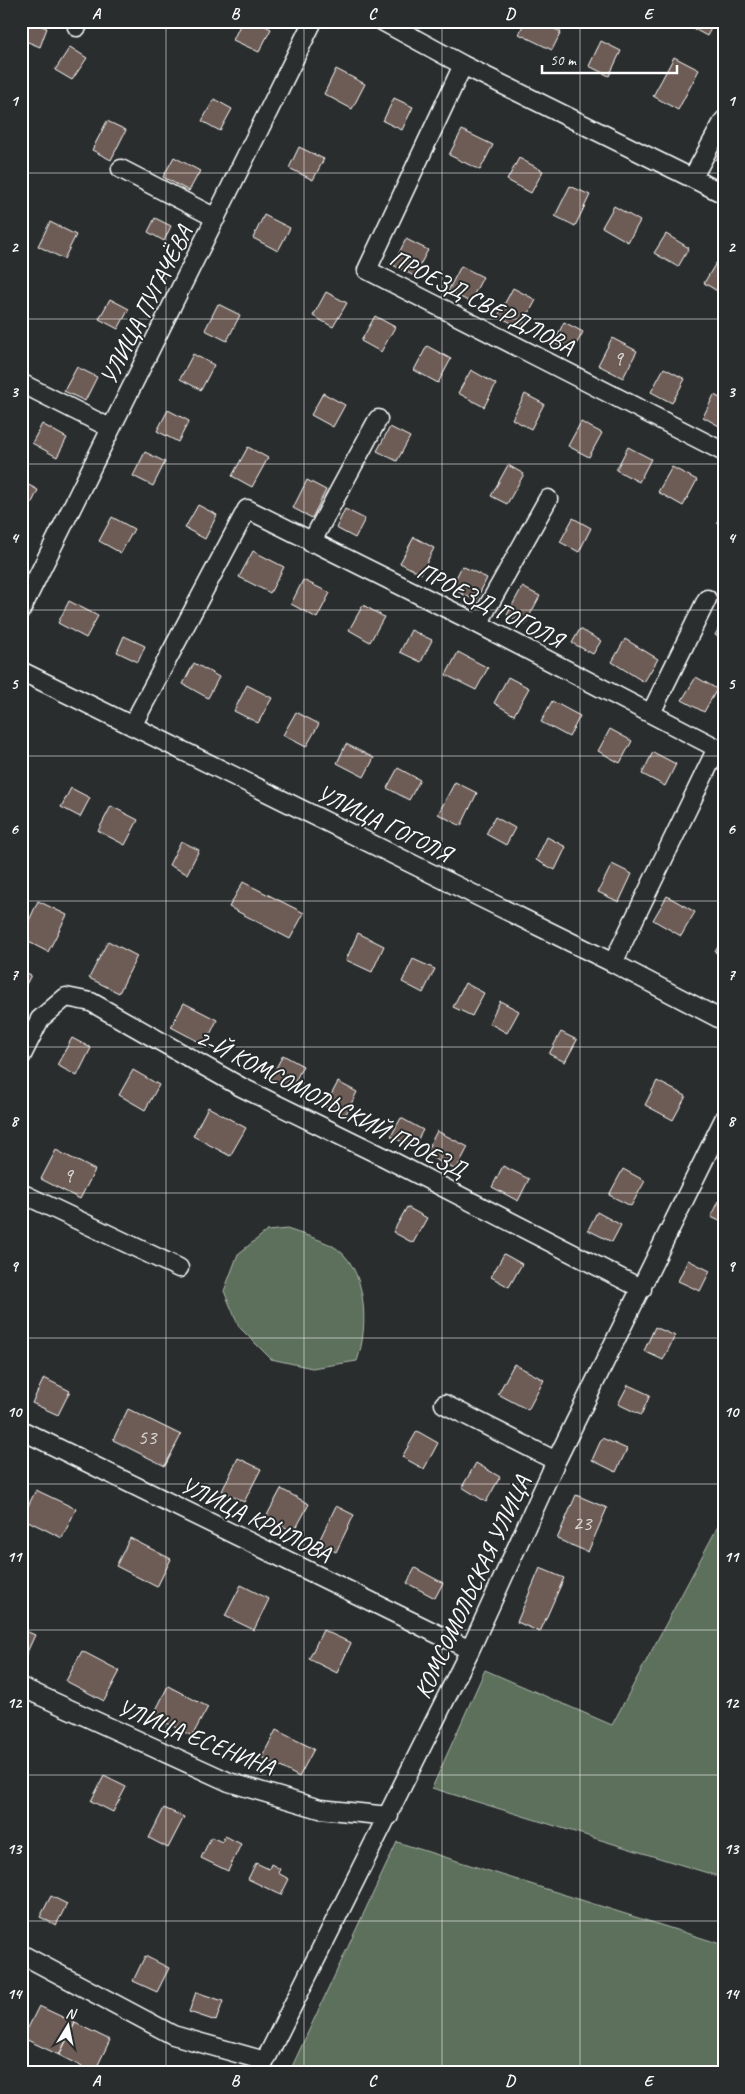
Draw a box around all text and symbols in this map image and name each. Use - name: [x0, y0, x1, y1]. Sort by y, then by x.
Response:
- text: A: [92, 4, 102, 24]
- text: B: [231, 4, 241, 24]
- text: C: [368, 4, 378, 24]
- text: D: [505, 4, 516, 24]
- text: E: [644, 4, 655, 24]
- scale bar: [542, 42, 678, 74]
- text: 50 m: [550, 51, 577, 70]
- text: 1: [10, 91, 19, 111]
- text: 1: [727, 91, 736, 111]
- street label: УЛИЦА ПУГАЧЁВА: [93, 220, 199, 389]
- text: 2: [10, 237, 19, 257]
- text: 2: [727, 237, 736, 257]
- street label: ПРОЕЗД СВЕРДЛОВА: [385, 243, 580, 362]
- house number: 9: [613, 345, 624, 371]
- text: 3: [10, 382, 19, 402]
- text: 3: [727, 382, 736, 402]
- text: 4: [10, 528, 19, 548]
- text: 4: [727, 528, 736, 548]
- street label: ПРОЕЗД ГОГОЛЯ: [412, 555, 571, 656]
- text: 5: [11, 674, 20, 694]
- text: 5: [728, 674, 737, 694]
- street label: УЛИЦА ГОГОЛЯ: [312, 777, 459, 870]
- text: 6: [10, 819, 19, 839]
- text: 6: [727, 819, 736, 839]
- text: 7: [10, 965, 19, 985]
- text: 7: [727, 965, 736, 985]
- street label: 2-Й КОМСОМОЛЬСКИЙ ПРОЕЗД: [191, 1022, 473, 1185]
- text: 8: [10, 1111, 19, 1131]
- text: 8: [727, 1111, 736, 1131]
- house number: 9: [63, 1162, 74, 1188]
- text: 9: [10, 1256, 19, 1276]
- text: 9: [727, 1256, 736, 1276]
- text: 10: [7, 1402, 23, 1422]
- text: 10: [724, 1402, 740, 1422]
- house number: 53: [138, 1424, 158, 1450]
- street label: УЛИЦА КРЫЛОВА: [176, 1470, 337, 1569]
- street label: КОМСОМОЛЬСКАЯ УЛИЦА: [407, 1470, 537, 1703]
- house number: 23: [573, 1510, 593, 1536]
- text: 11: [7, 1547, 23, 1567]
- text: 11: [724, 1547, 740, 1567]
- street label: УЛИЦА ЕСЕНИНА: [113, 1692, 280, 1782]
- text: 12: [7, 1693, 23, 1713]
- text: 12: [724, 1693, 740, 1713]
- text: 13: [7, 1839, 23, 1859]
- text: 13: [724, 1839, 740, 1859]
- text: 14: [7, 1984, 23, 2004]
- text: 14: [724, 1984, 740, 2004]
- north arrow: [42, 2002, 92, 2052]
- text: N: [64, 2005, 78, 2023]
- text: A: [92, 2071, 102, 2091]
- text: B: [231, 2071, 241, 2091]
- text: C: [368, 2071, 378, 2091]
- text: D: [505, 2071, 516, 2091]
- text: E: [644, 2071, 655, 2091]

